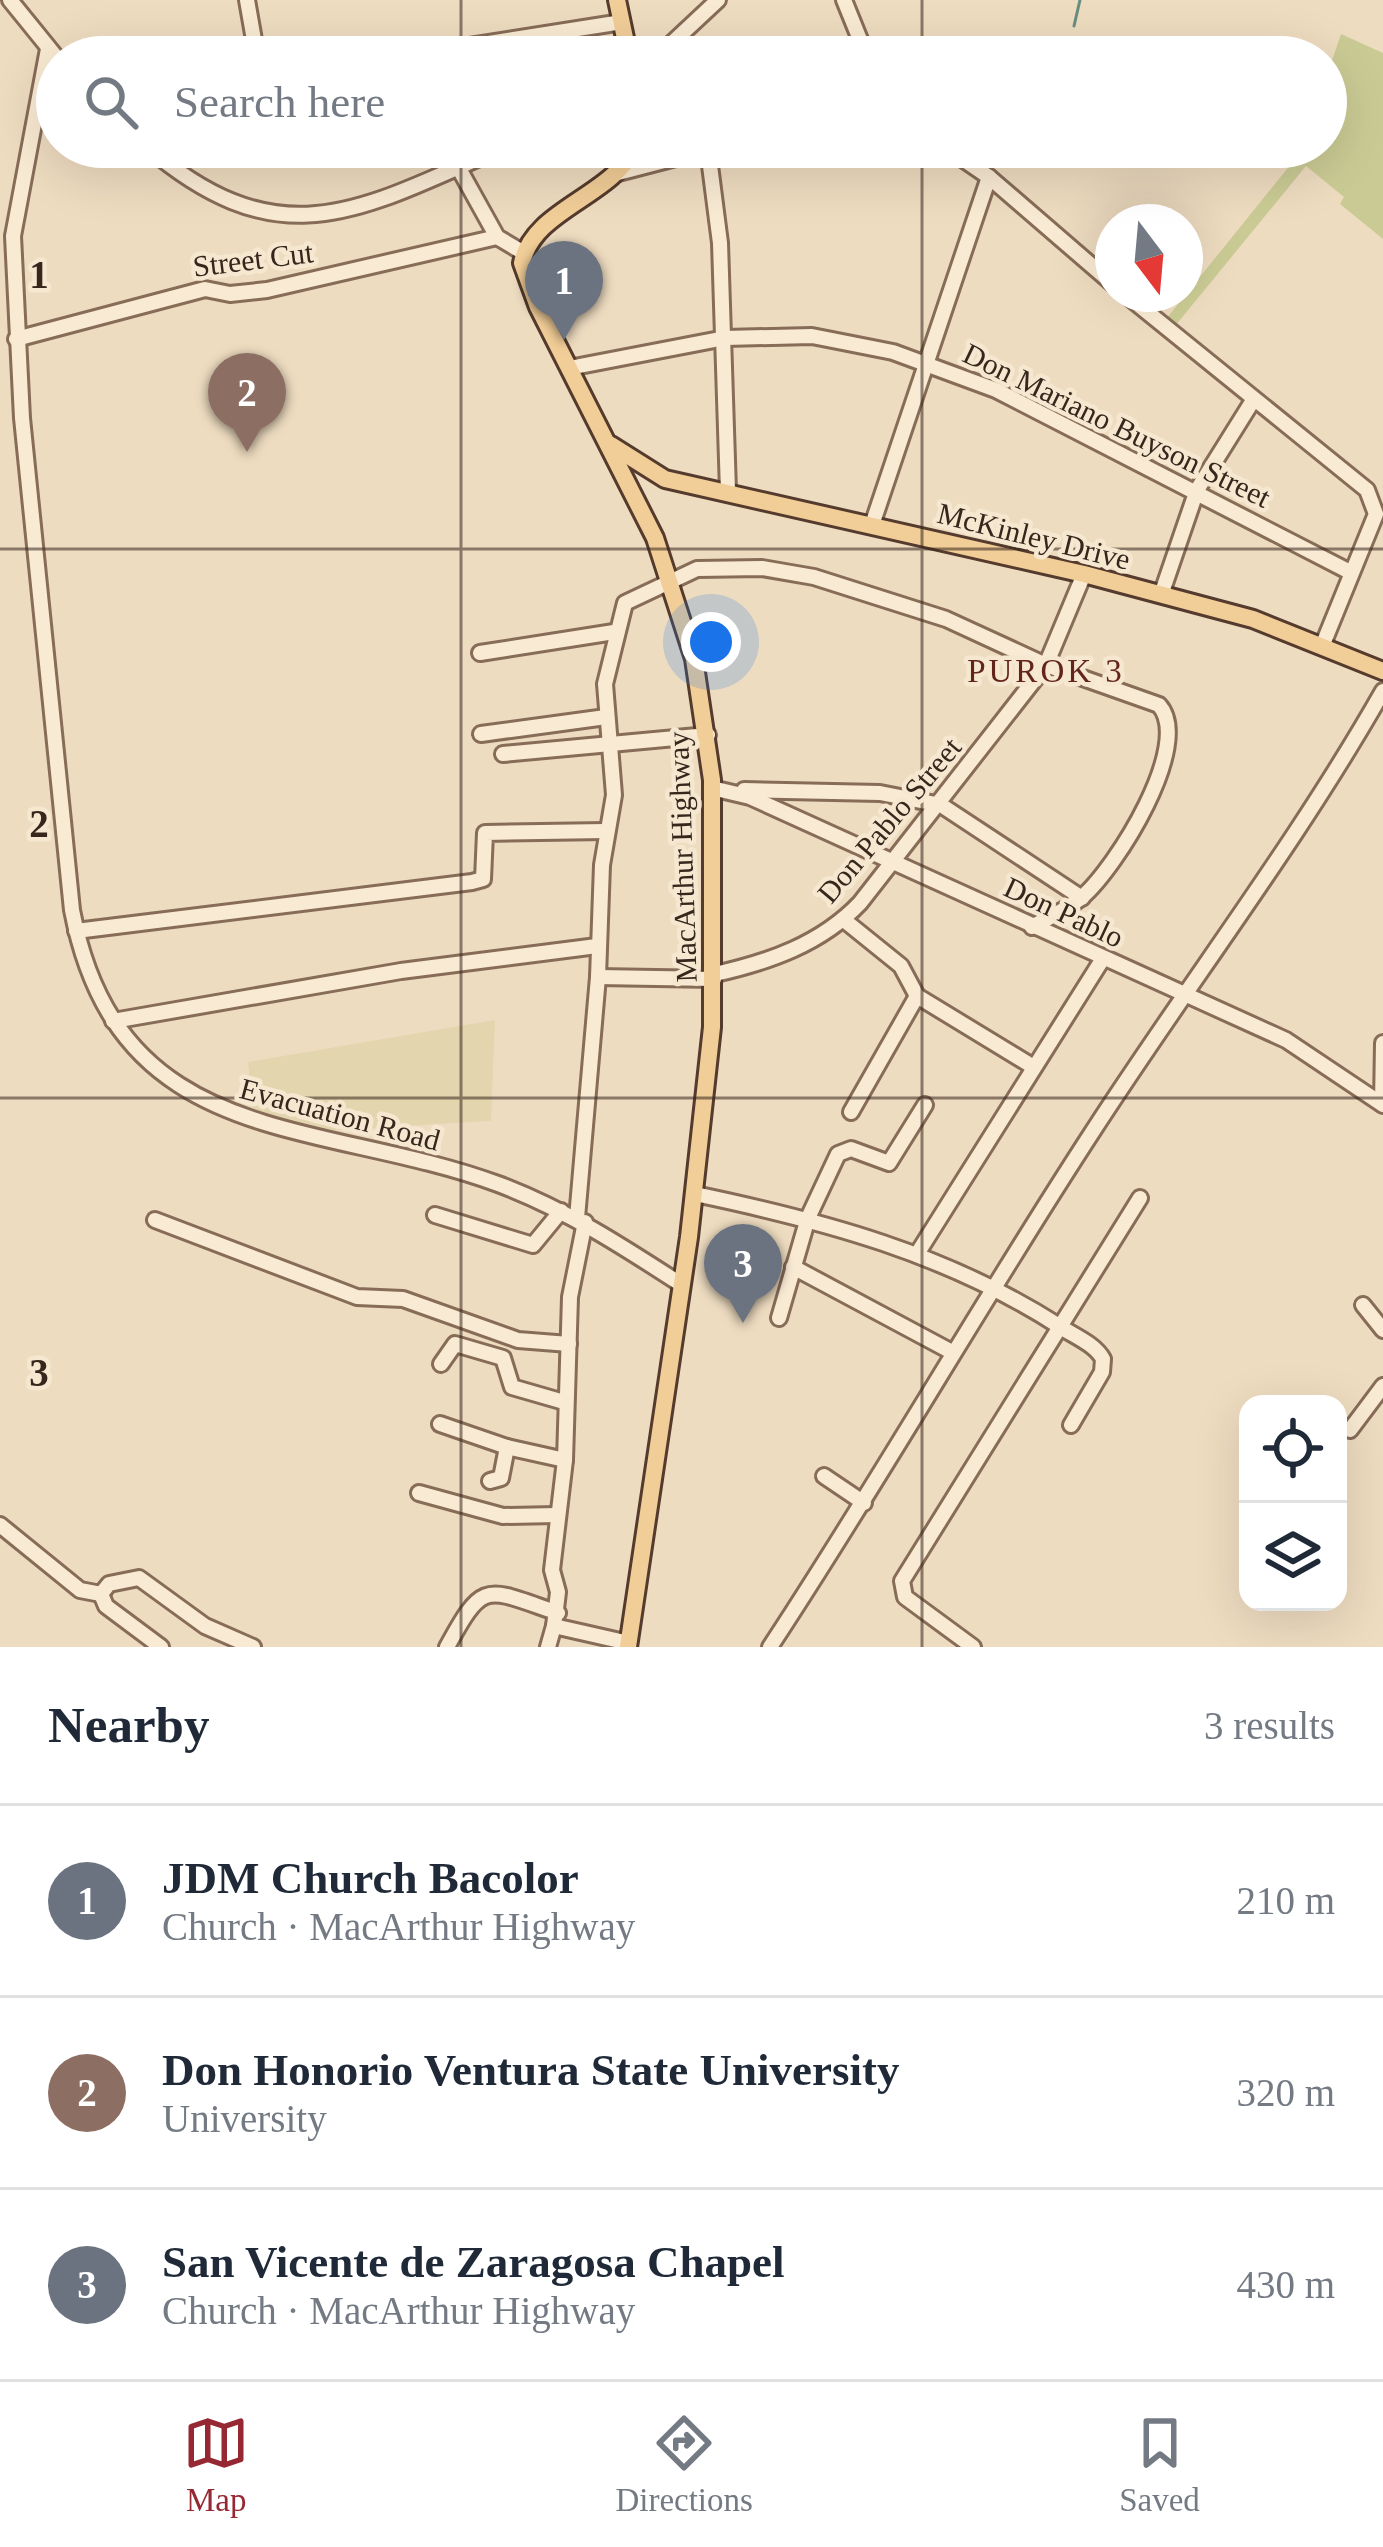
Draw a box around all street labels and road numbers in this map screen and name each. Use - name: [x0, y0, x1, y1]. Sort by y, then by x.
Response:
- street label: Street Cut: [191, 235, 316, 283]
- street label: Don Mariano Buyson Street: [958, 336, 1276, 514]
- street label: McKinley Drive: [934, 496, 1134, 576]
- street label: Don Pablo Street: [810, 730, 968, 909]
- street label: MacArthur Highway: [661, 731, 703, 983]
- street label: Don Pablo: [999, 870, 1129, 954]
- street label: Evacuation Road: [236, 1071, 444, 1157]

